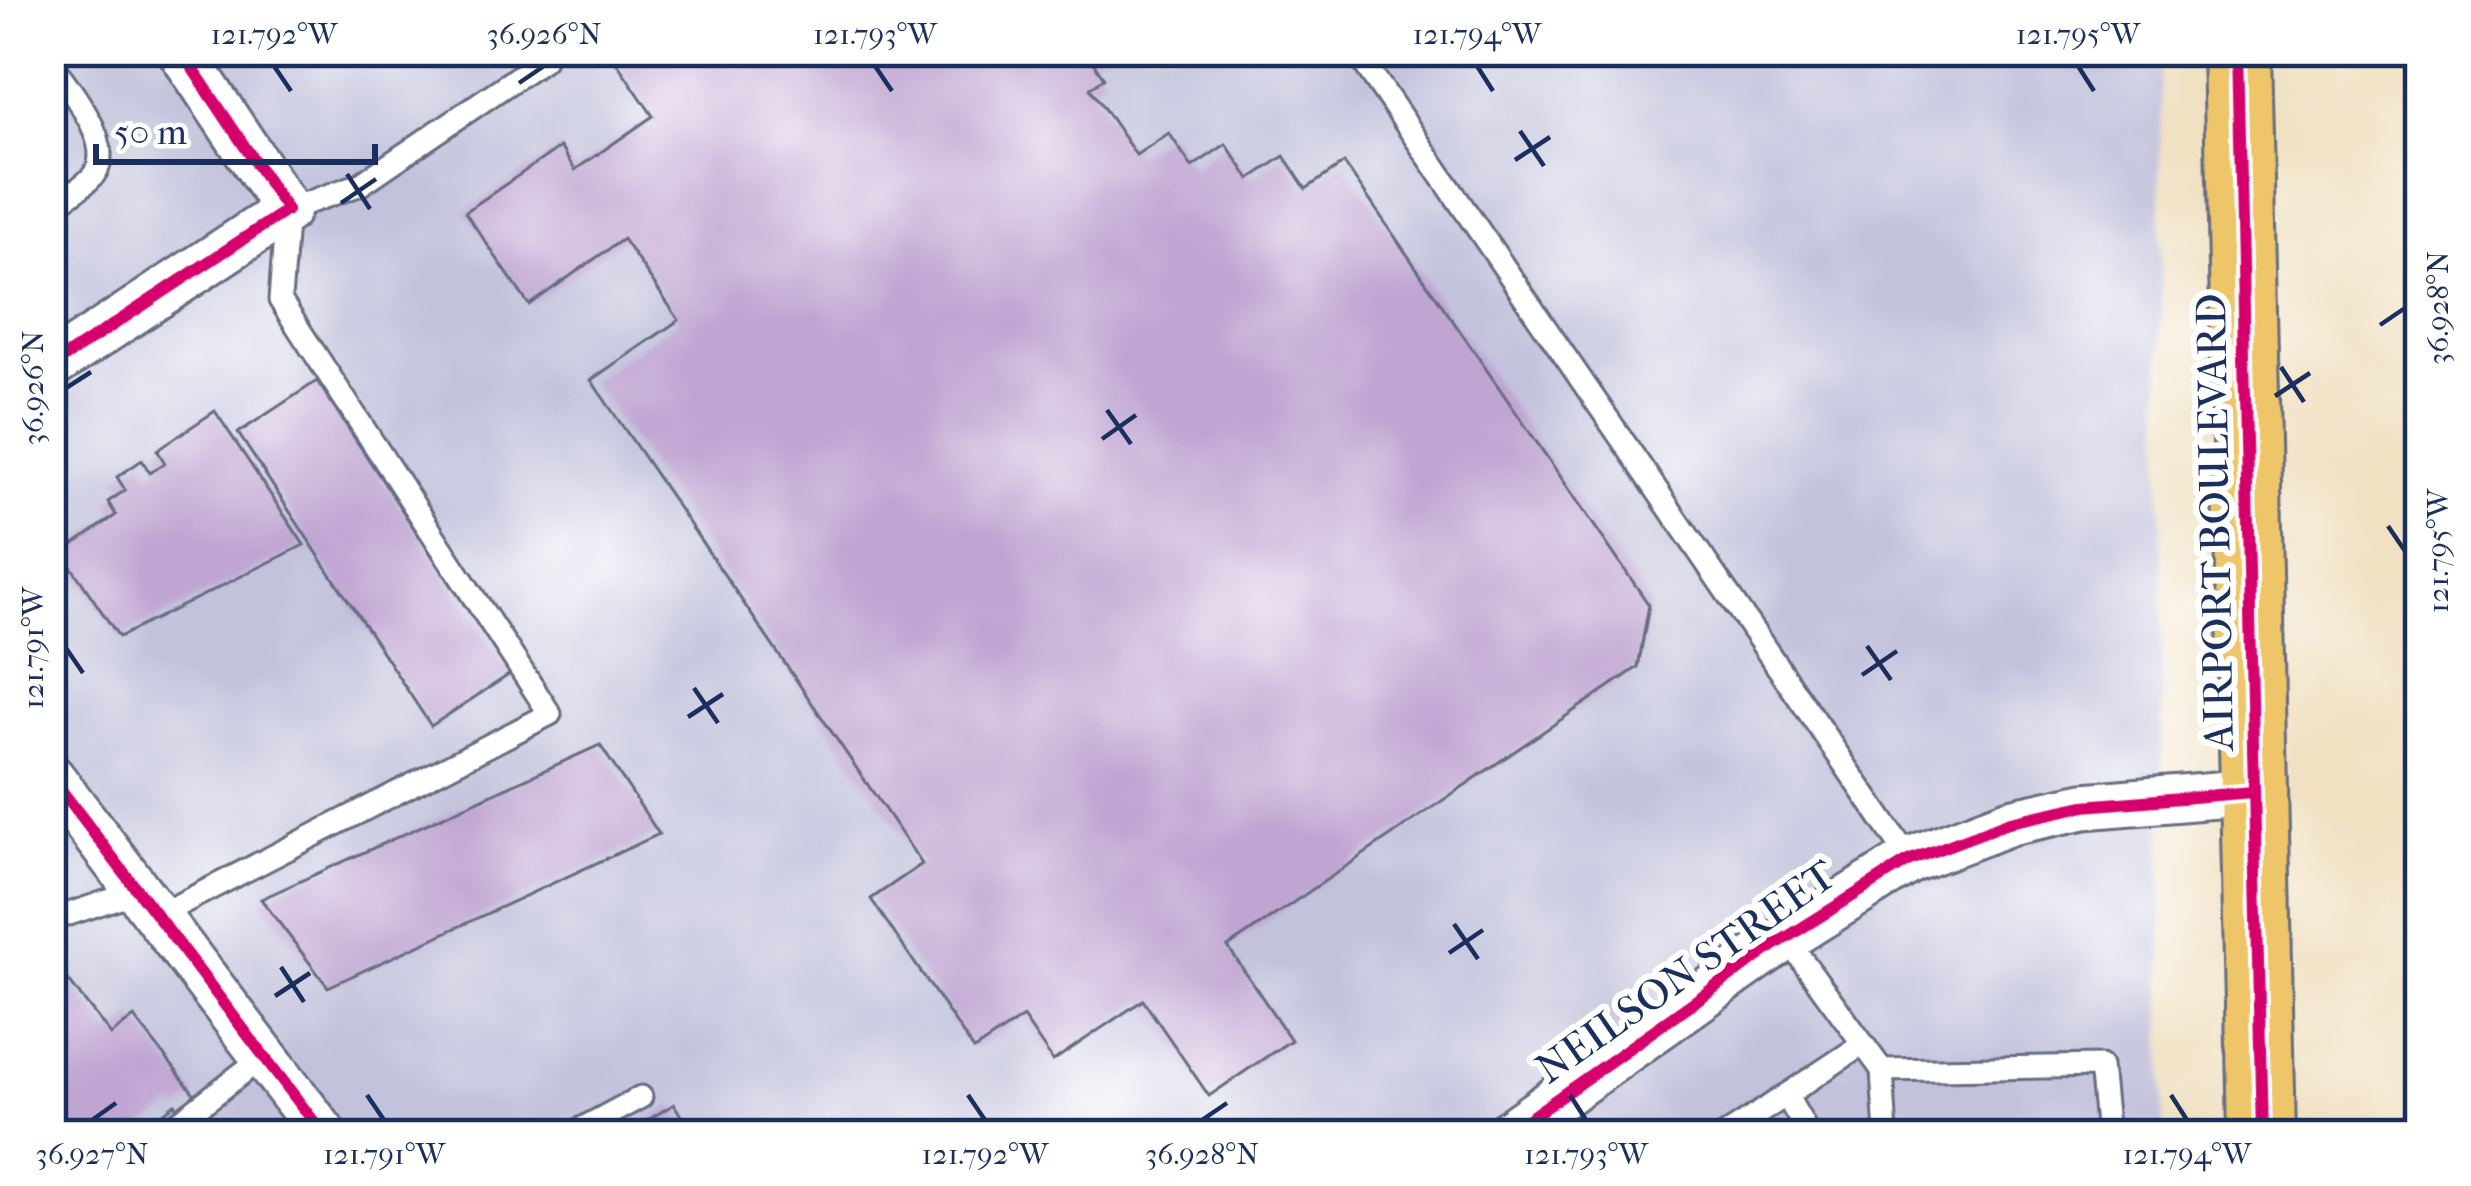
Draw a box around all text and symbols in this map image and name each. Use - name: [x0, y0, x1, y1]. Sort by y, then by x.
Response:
- text: 121.792°W: [211, 17, 339, 52]
- text: 36.926°N: [486, 17, 602, 52]
- text: 121.793°W: [813, 17, 938, 52]
- text: 121.794°W: [1413, 17, 1543, 52]
- text: 121.795°W: [2016, 17, 2142, 52]
- scale bar: [96, 90, 375, 164]
- text: 50 m: [114, 111, 187, 153]
- text: 36.928°N: [2421, 251, 2456, 365]
- street label: AIRPORT BOULEVARD: [2187, 293, 2244, 753]
- text: 36.926°N: [16, 330, 51, 446]
- text: 121.795°W: [2421, 487, 2456, 613]
- text: 121.791°W: [16, 585, 51, 709]
- street label: NEILSON STREET: [1527, 850, 1846, 1094]
- text: 36.927°N: [35, 1137, 149, 1172]
- text: 121.791°W: [323, 1137, 447, 1172]
- text: 121.792°W: [922, 1137, 1050, 1172]
- text: 36.928°N: [1145, 1137, 1259, 1172]
- text: 121.793°W: [1524, 1137, 1649, 1172]
- text: 121.794°W: [2123, 1137, 2253, 1172]

